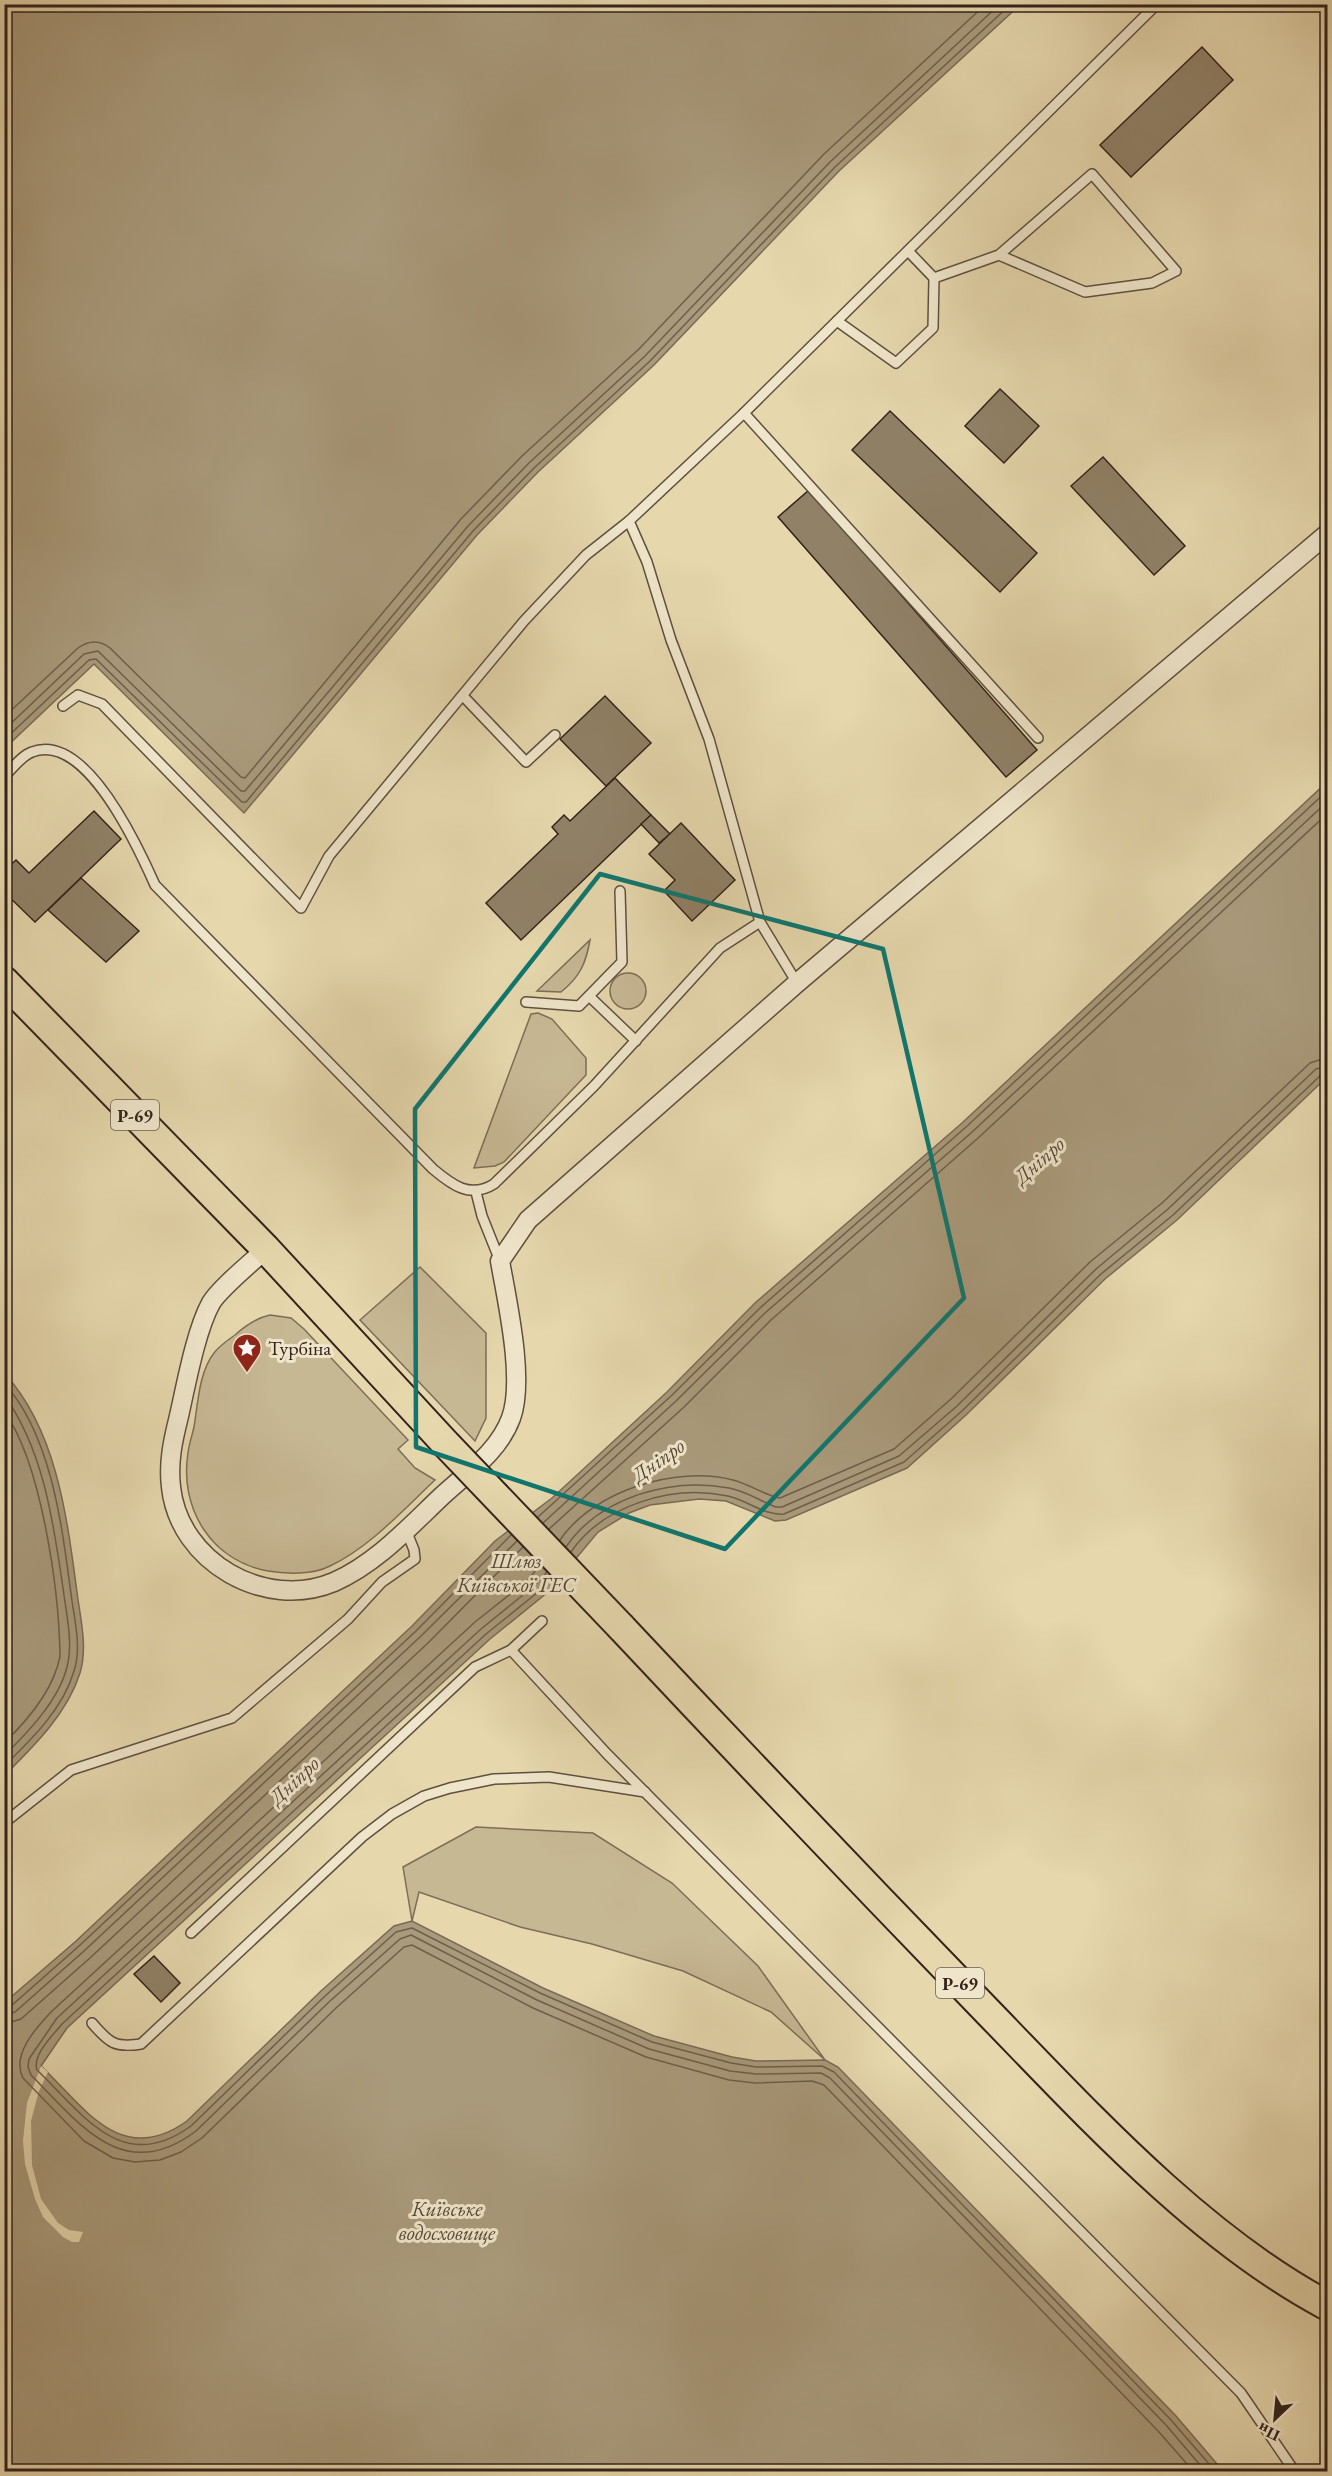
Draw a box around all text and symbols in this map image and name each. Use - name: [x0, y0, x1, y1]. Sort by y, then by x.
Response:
- road number: Р-69: [111, 1100, 159, 1130]
- water label: Дніпро: [1006, 1130, 1070, 1191]
- place icon: Турбіна: [231, 1332, 263, 1374]
- place label: Турбіна: [268, 1335, 331, 1361]
- water label: Дніпро: [625, 1432, 690, 1489]
- water label: Шлюз Київської ГЕС: [456, 1547, 577, 1598]
- water label: Дніпро: [262, 1750, 325, 1811]
- road number: Р-69: [936, 1968, 984, 1998]
- water label: Київське водосховище: [399, 2195, 496, 2246]
- north arrow: [1245, 2389, 1305, 2449]
- text: Пн: [1254, 2418, 1283, 2446]

